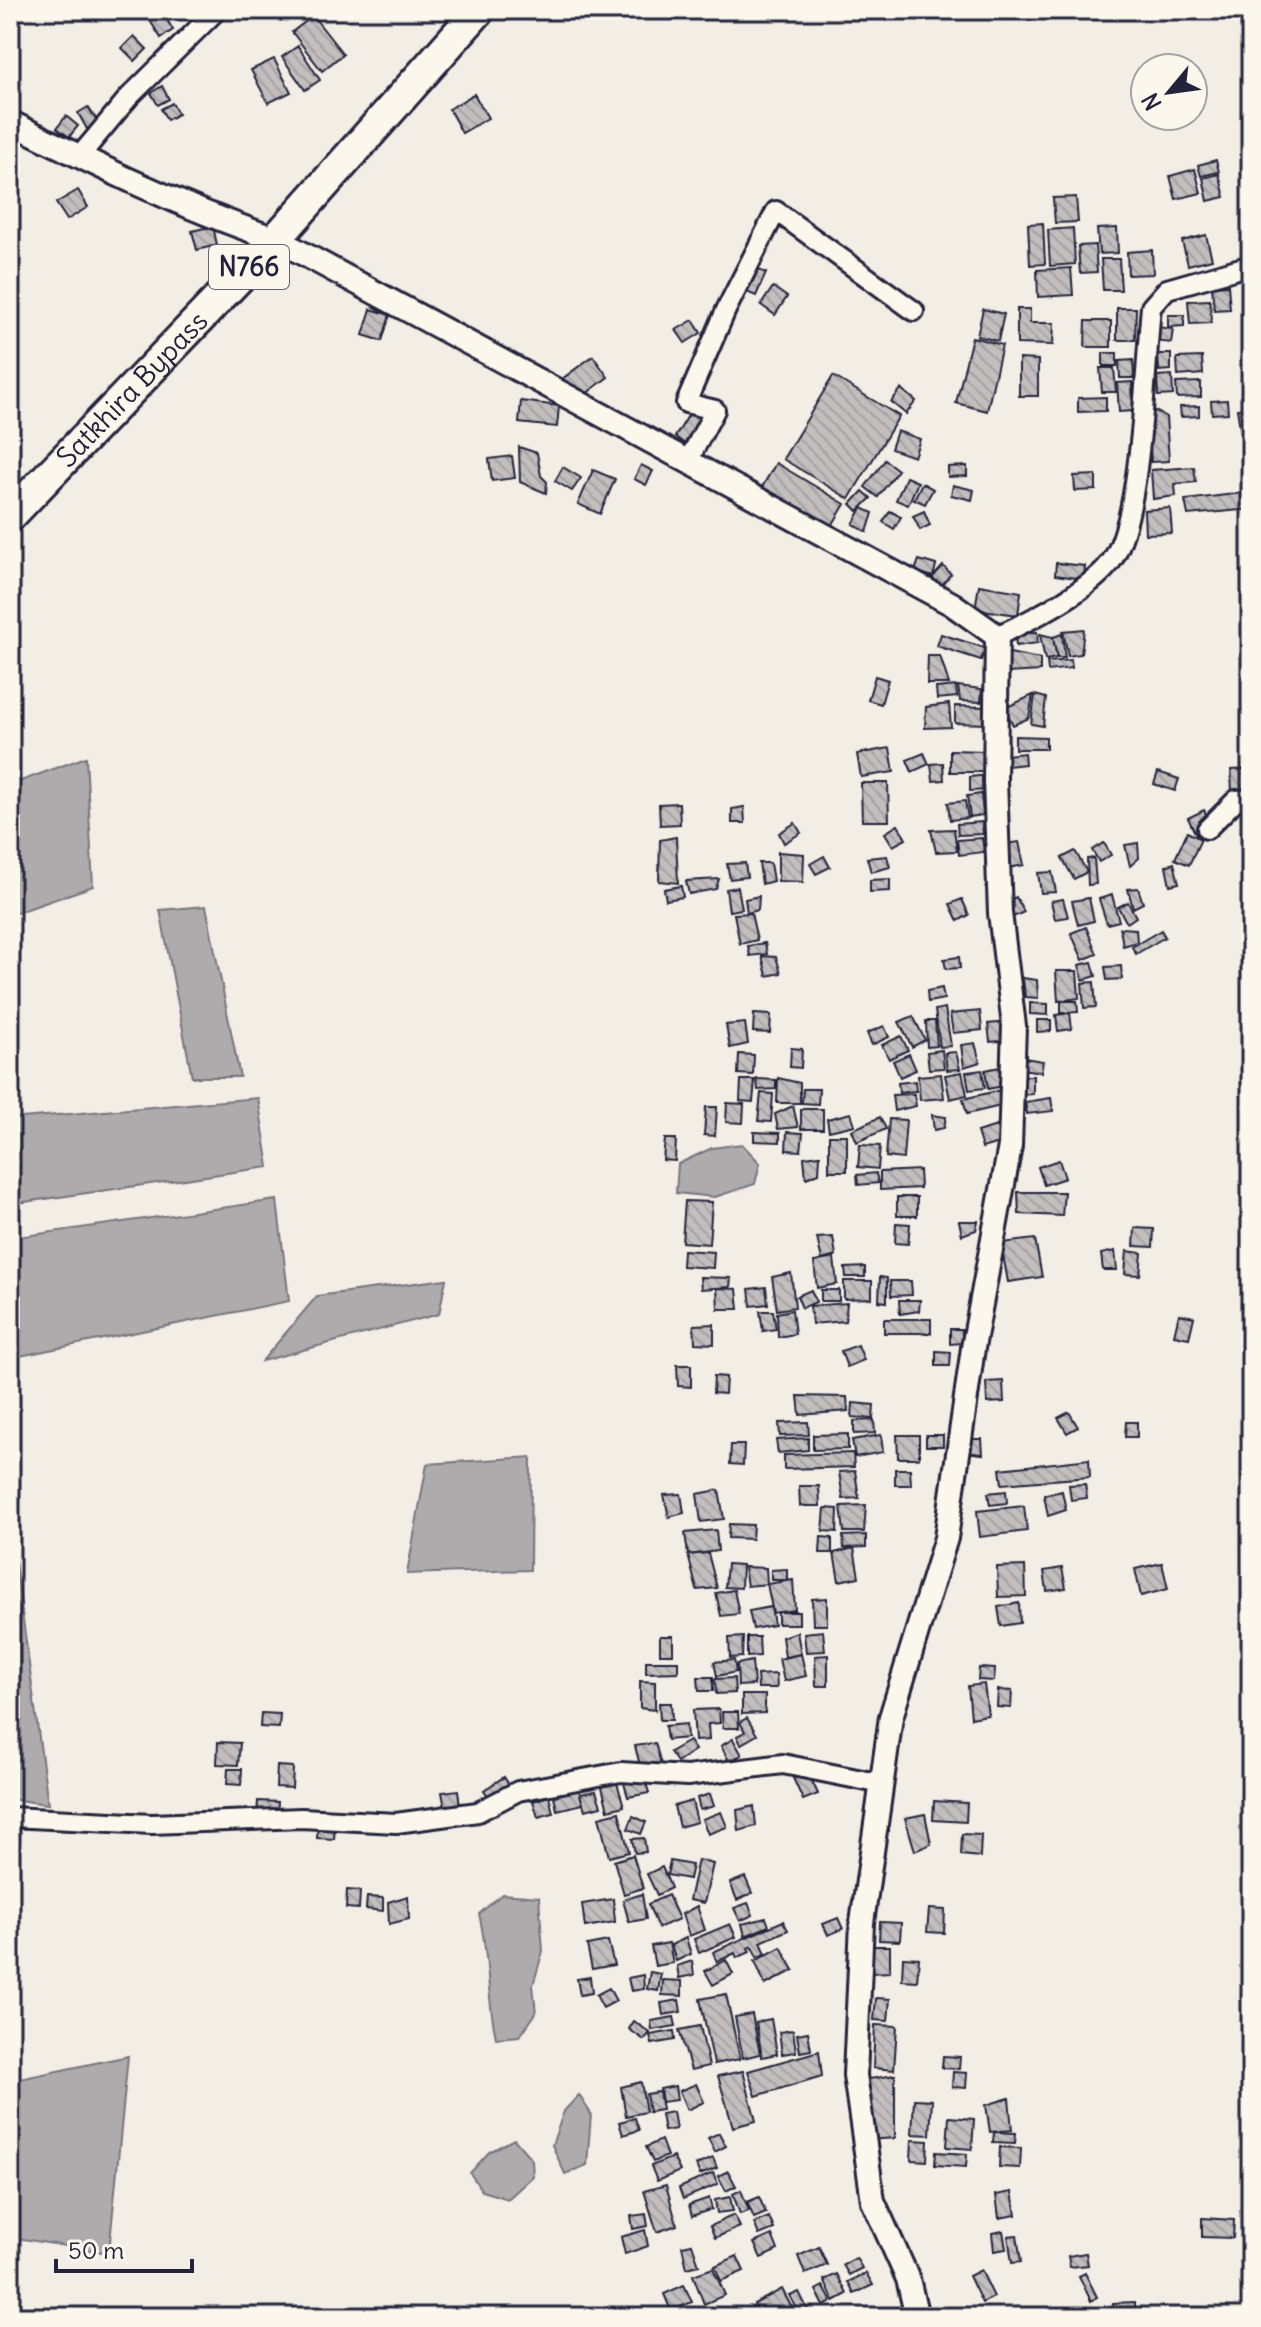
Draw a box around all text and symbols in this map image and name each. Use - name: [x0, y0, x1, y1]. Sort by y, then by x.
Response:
- north arrow: [1129, 52, 1209, 132]
- text: N: [1136, 88, 1167, 115]
- road number: N766: [209, 245, 289, 289]
- street label: Satkhira Bypass: [49, 303, 215, 475]
- scale bar: [56, 2223, 192, 2273]
- text: 50 m: [68, 2235, 124, 2265]

